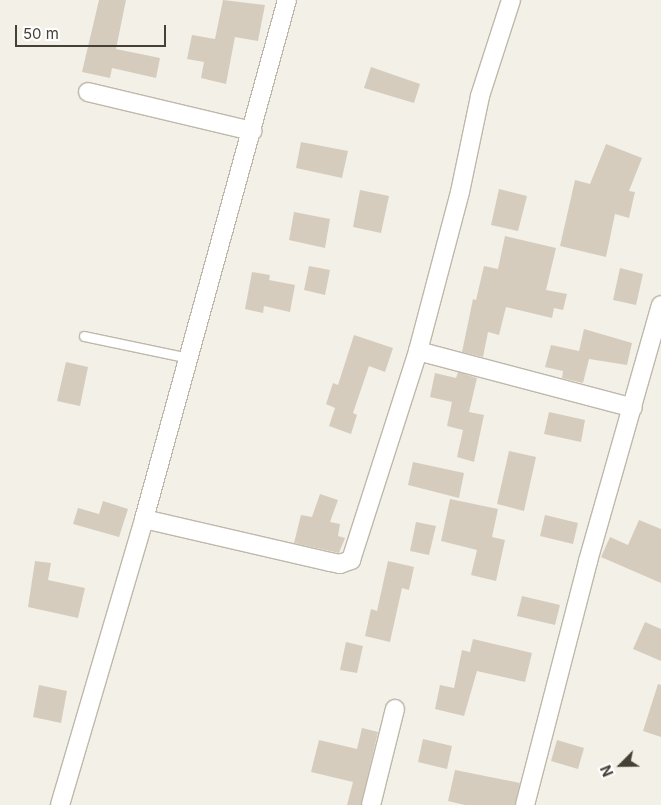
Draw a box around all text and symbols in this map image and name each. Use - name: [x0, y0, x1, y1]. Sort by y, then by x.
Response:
- scale bar: [18, 15, 169, 47]
- text: 50 m: [23, 24, 59, 43]
- north arrow: [596, 740, 646, 790]
- text: N: [597, 763, 617, 779]

